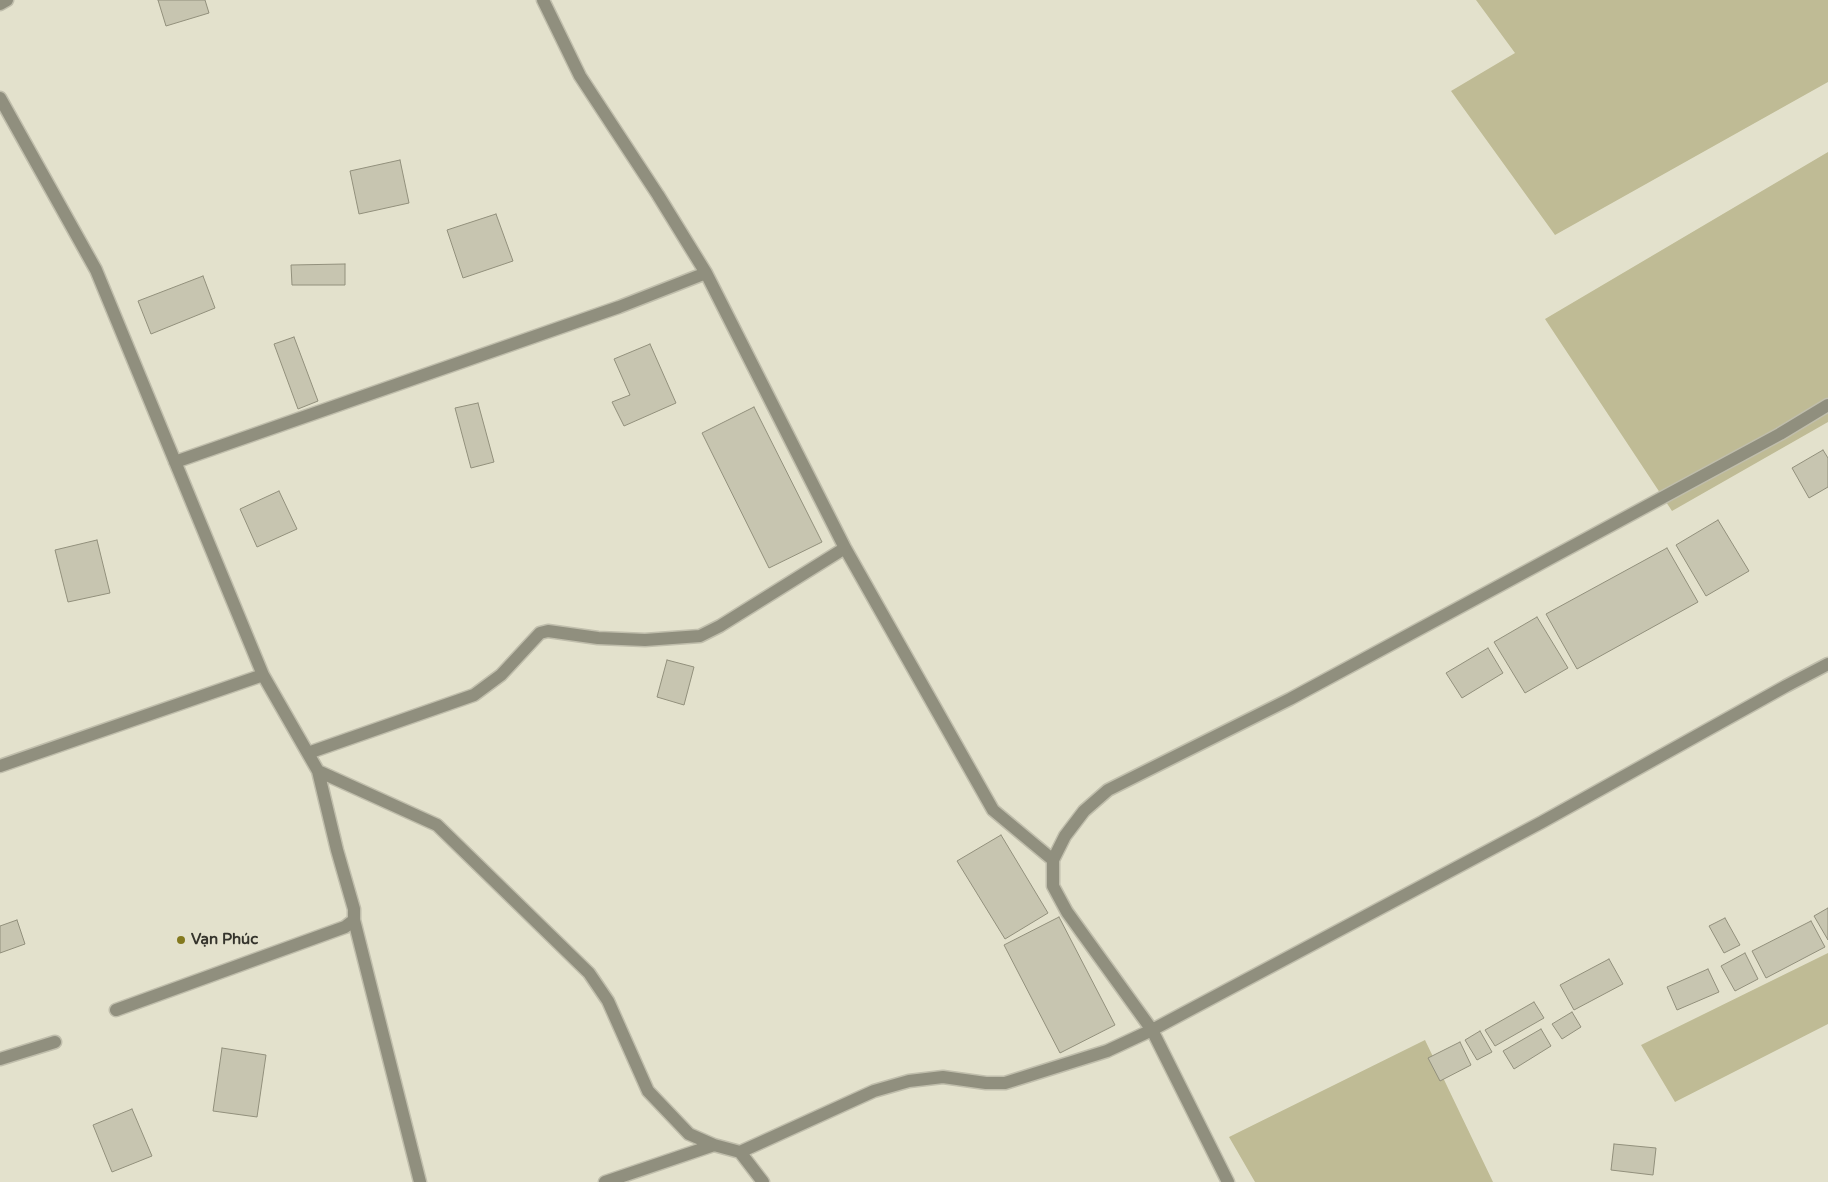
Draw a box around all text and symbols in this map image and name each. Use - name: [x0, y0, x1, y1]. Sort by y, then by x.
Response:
- place label: Vạn Phúc: [191, 931, 258, 949]
- marker: Vạn Phúc: [175, 934, 187, 946]

